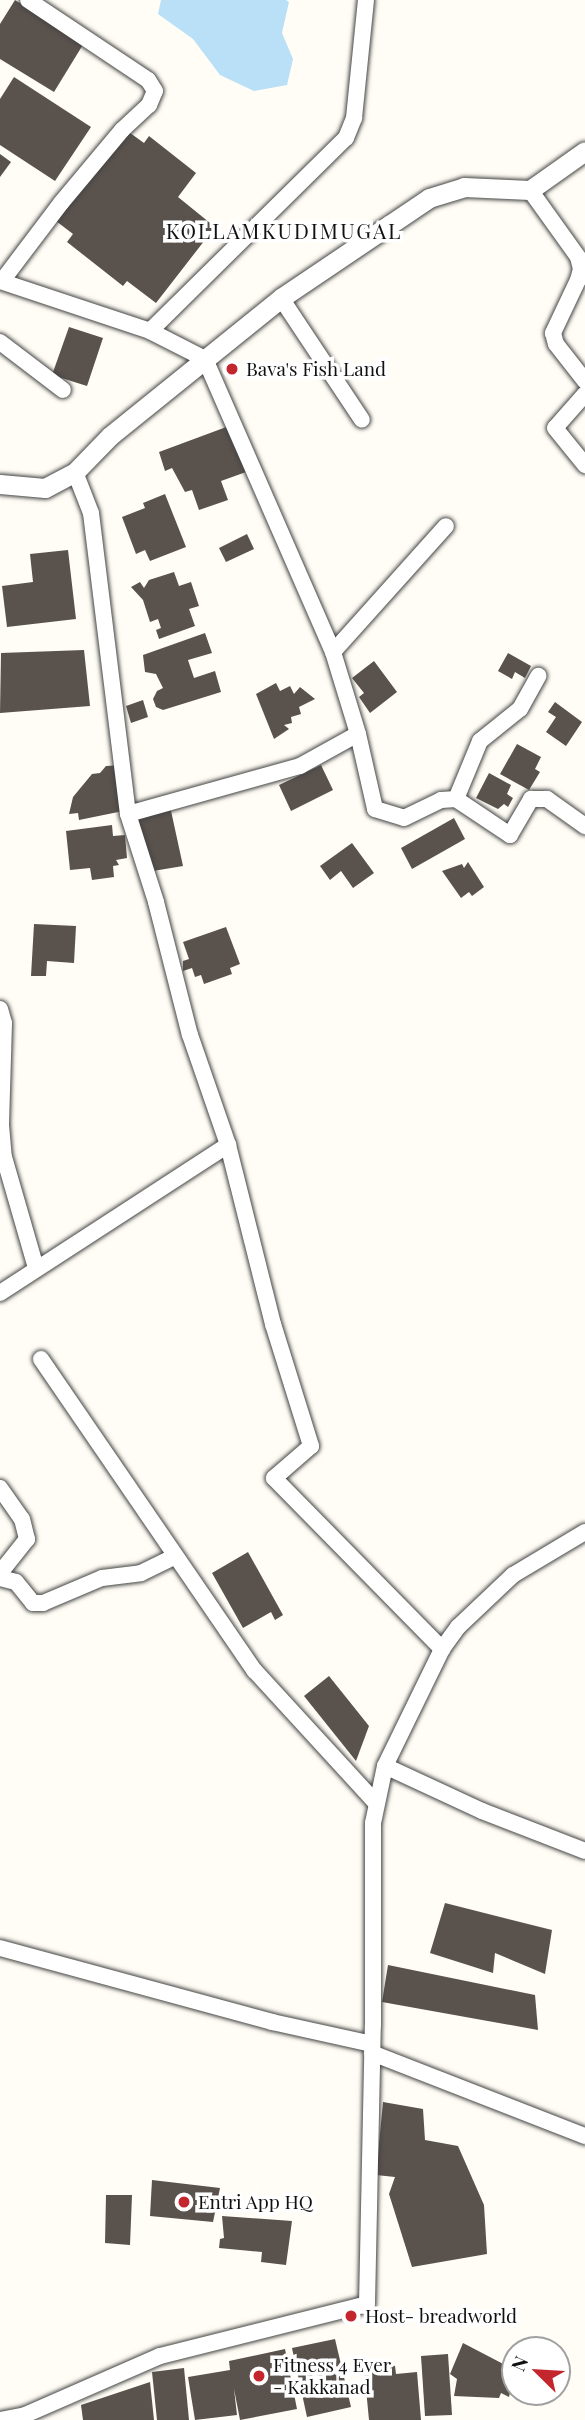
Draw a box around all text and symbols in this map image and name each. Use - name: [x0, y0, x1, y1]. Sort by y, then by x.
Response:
- district label: KOLLAMKUDIMUGAL: [168, 217, 400, 243]
- place label: Bava's Fish Land: [246, 358, 386, 380]
- marker: Bava's Fish Land: [224, 361, 240, 377]
- place label: Entri App HQ: [198, 2191, 313, 2213]
- marker: Entri App HQ: [176, 2194, 192, 2210]
- place label: Host- breadworld: [365, 2305, 517, 2327]
- marker: Host- breadworld: [343, 2308, 359, 2324]
- north arrow: [501, 2336, 571, 2406]
- text: N: [504, 2352, 533, 2375]
- place label: Fitness 4 Ever - Kakkanad: [273, 2354, 392, 2398]
- marker: Fitness 4 Ever - Kakkanad: [251, 2368, 267, 2384]

